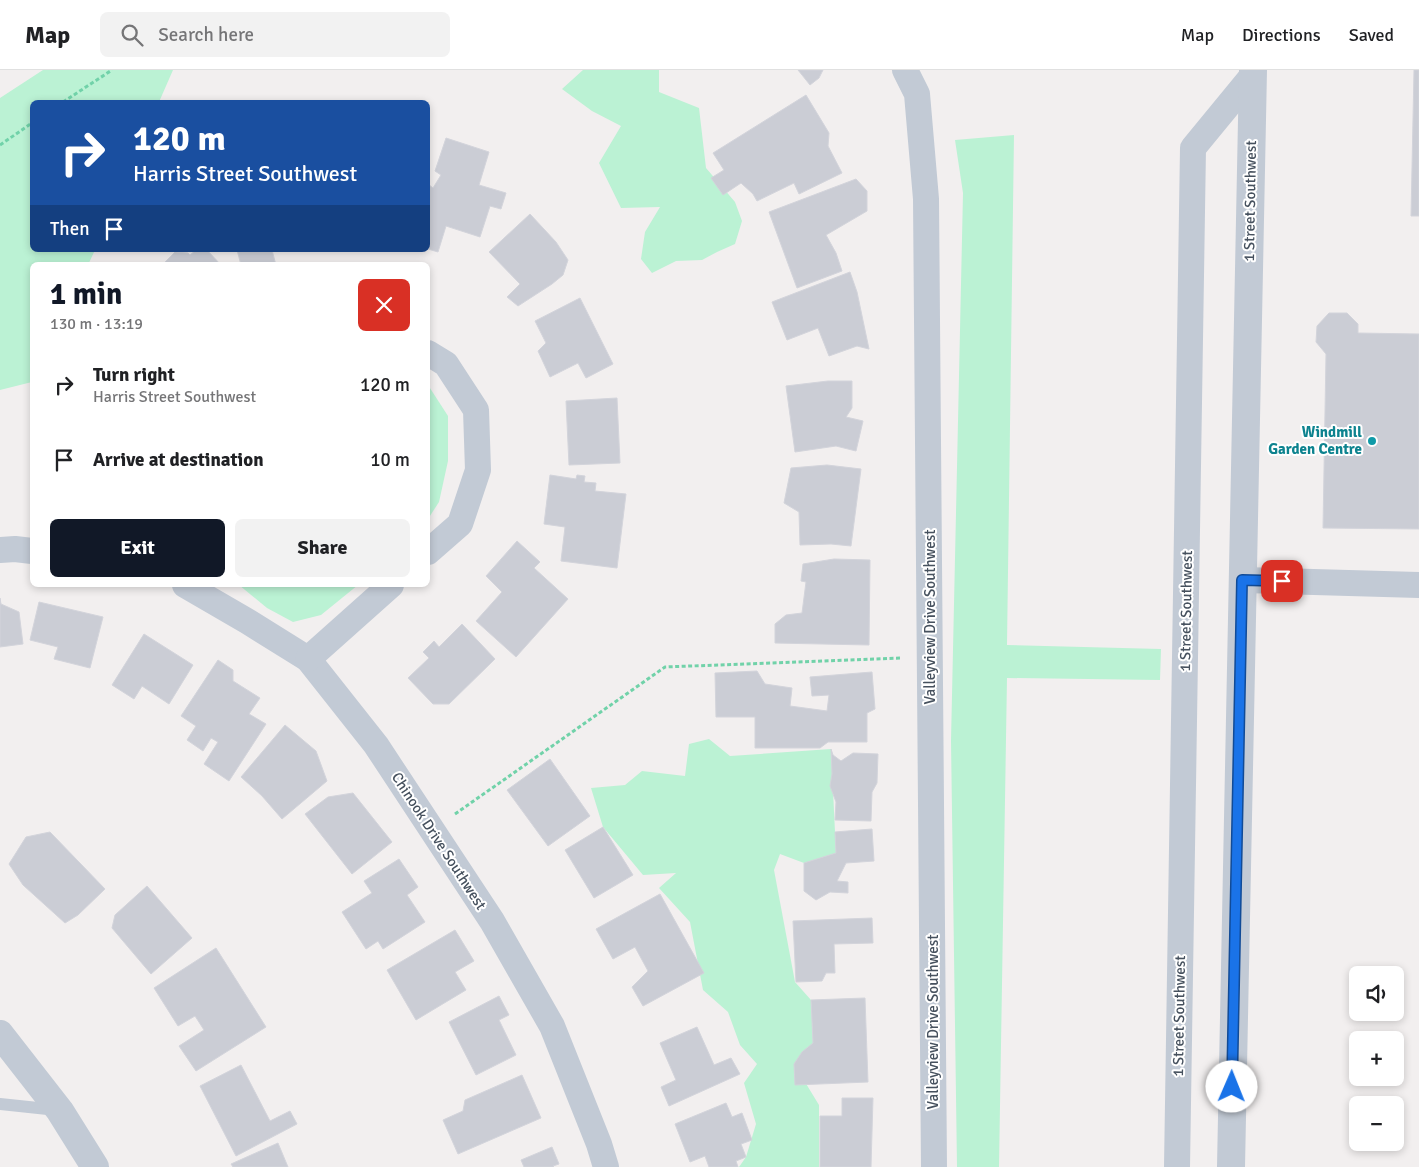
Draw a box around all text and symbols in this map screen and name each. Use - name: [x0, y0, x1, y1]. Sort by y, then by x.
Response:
- search box: [100, 12, 450, 57]
- text: Map: [25, 20, 70, 50]
- icon: search: [118, 21, 146, 49]
- text: Search here: [158, 23, 254, 47]
- text: Map: [1181, 24, 1214, 46]
- text: Directions: [1242, 24, 1321, 46]
- text: Saved: [1349, 24, 1394, 46]
- text: 120 m: [133, 117, 226, 160]
- icon: right: [50, 120, 115, 185]
- street label: 1 Street Southwest: [1240, 140, 1260, 262]
- text: Harris Street Southwest: [133, 160, 357, 187]
- icon: arrive: [100, 215, 128, 243]
- text: Then: [50, 217, 90, 241]
- text: 1 min: [50, 276, 122, 313]
- button: close: [358, 279, 410, 331]
- text: 130 m · 13:19: [50, 314, 143, 334]
- text: Turn right: [93, 363, 175, 387]
- icon: right: [50, 371, 78, 399]
- text: 120 m: [360, 373, 410, 397]
- text: Harris Street Southwest: [93, 387, 256, 407]
- place label: Windmill Garden Centre: [1268, 423, 1362, 458]
- marker: Windmill Garden Centre: [1366, 435, 1378, 447]
- icon: arrive: [50, 446, 78, 474]
- text: Arrive at destination: [93, 448, 264, 472]
- text: 10 m: [370, 448, 410, 472]
- button: Exit: [50, 519, 225, 577]
- button: Share: [235, 519, 410, 577]
- street label: Valleyview Drive Southwest: [921, 530, 939, 704]
- street label: 1 Street Southwest: [1176, 550, 1196, 672]
- pin: [1261, 560, 1303, 602]
- icon: arrive: [1268, 567, 1296, 595]
- street label: Chinook Drive Southwest: [388, 769, 490, 913]
- street label: Valleyview Drive Southwest: [924, 935, 942, 1109]
- street label: 1 Street Southwest: [1169, 955, 1189, 1077]
- map controls: [1349, 966, 1404, 1151]
- button: sound: [1349, 966, 1404, 1021]
- button: +: [1349, 1031, 1404, 1086]
- position arrow: [1205, 1060, 1257, 1112]
- button: −: [1349, 1096, 1404, 1151]

